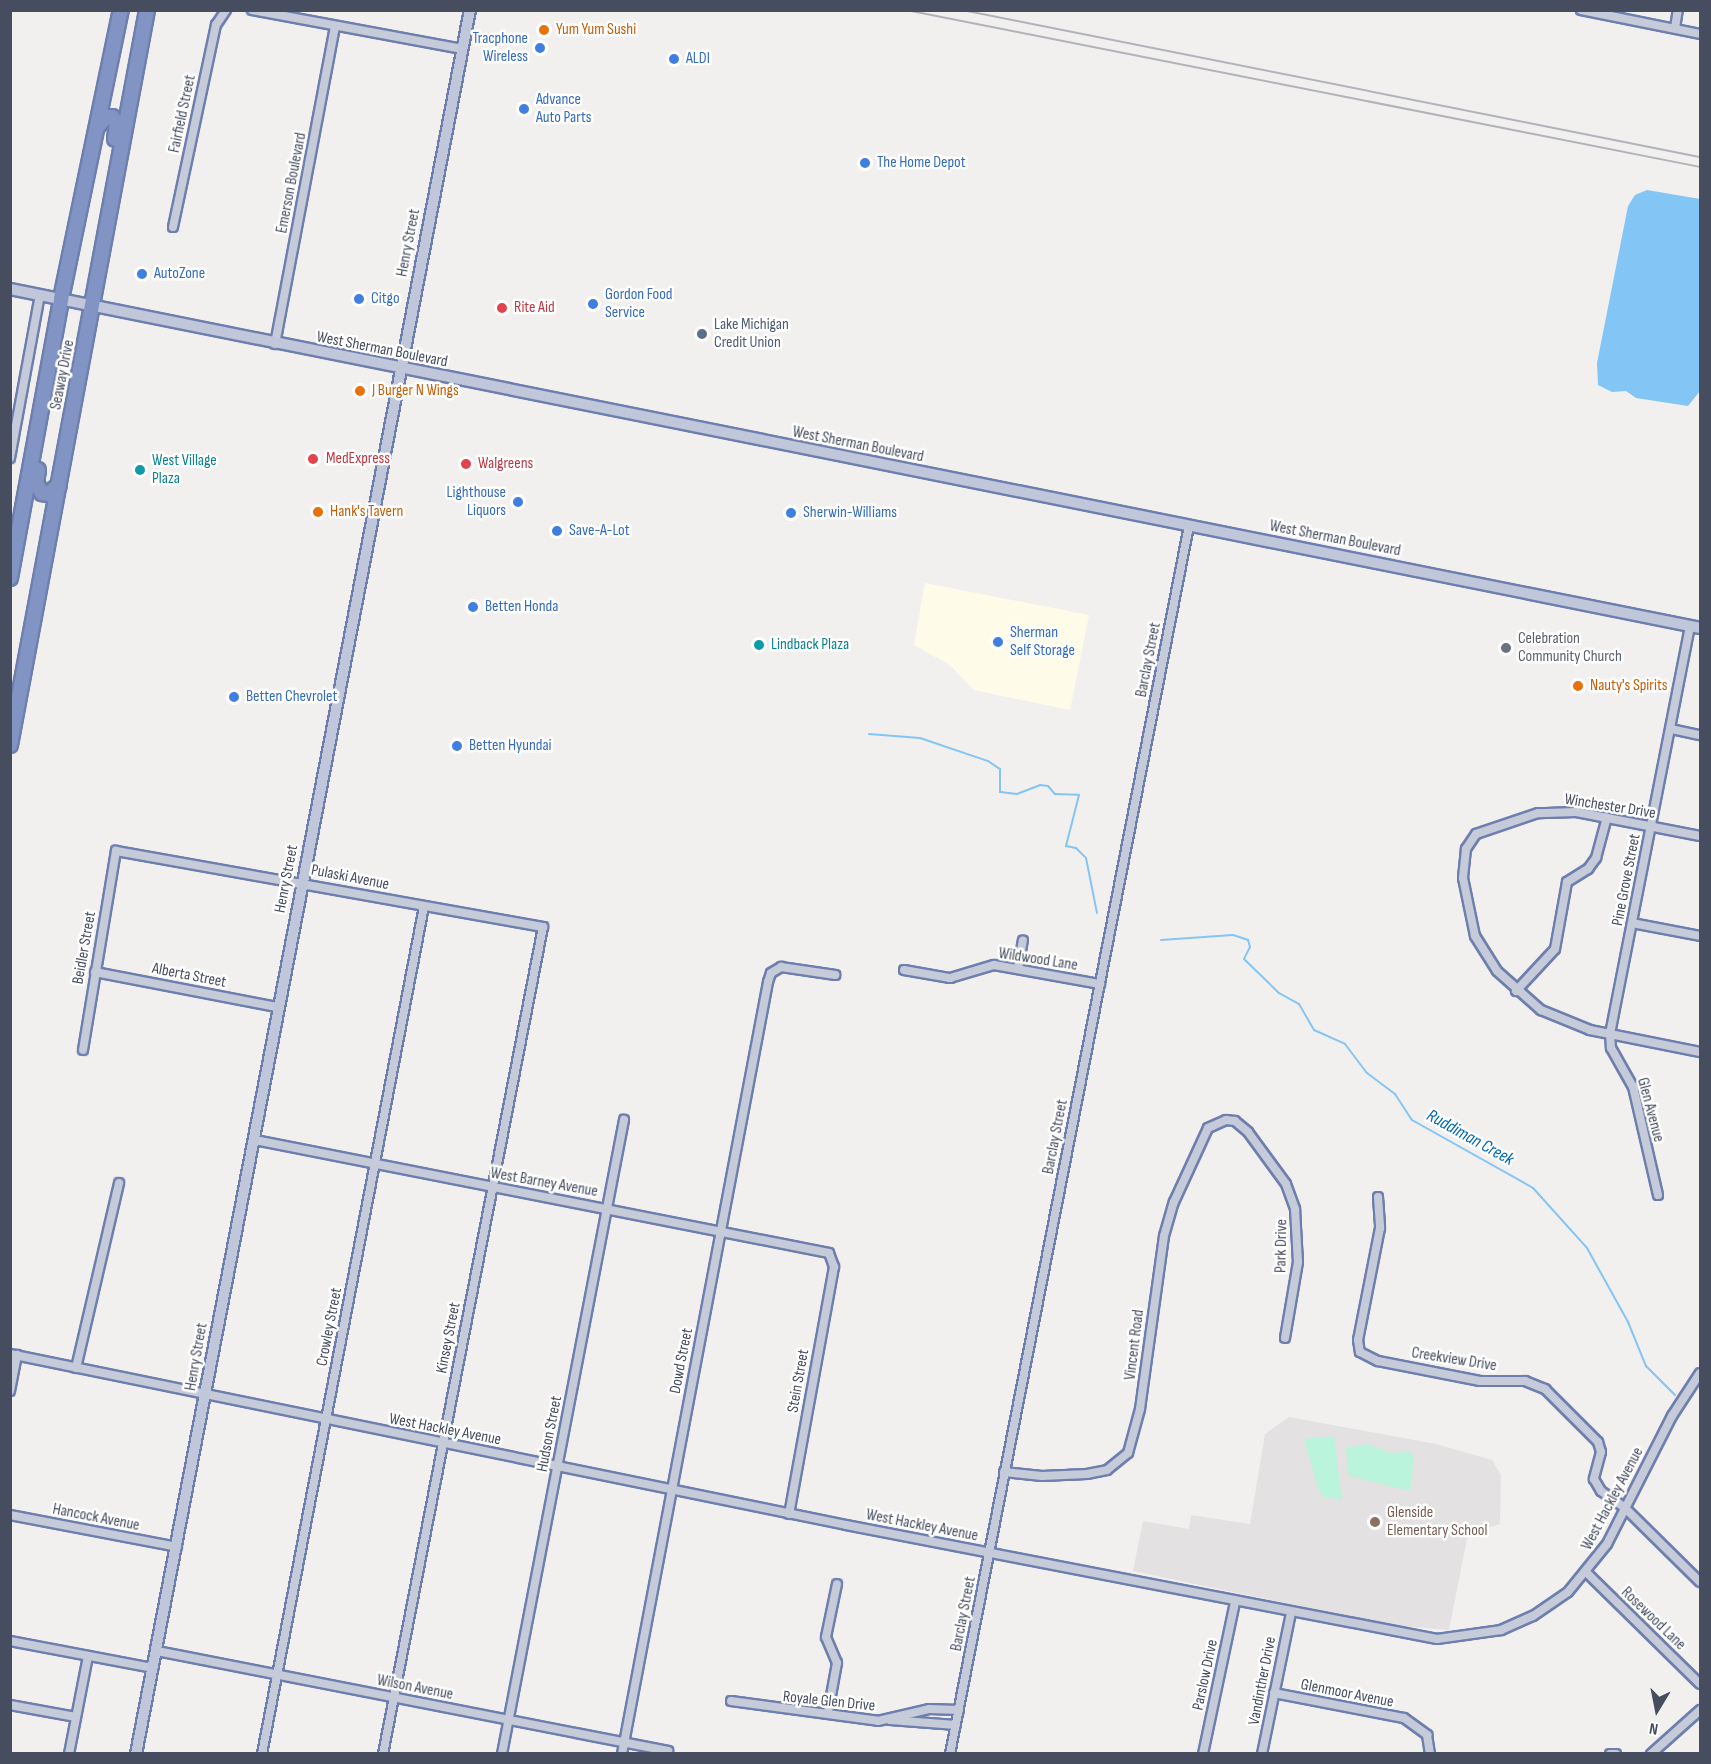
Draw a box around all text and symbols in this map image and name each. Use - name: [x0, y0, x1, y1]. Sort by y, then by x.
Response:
- place label: Yum Yum Sushi: [556, 20, 636, 40]
- marker: Yum Yum Sushi: [537, 23, 551, 37]
- place label: Tracphone Wireless: [473, 29, 528, 67]
- marker: Tracphone Wireless: [533, 41, 547, 55]
- place label: ALDI: [686, 49, 710, 69]
- marker: ALDI: [667, 52, 681, 66]
- street label: Fairfield Street: [165, 73, 201, 155]
- place label: Advance Auto Parts: [536, 90, 591, 128]
- marker: Advance Auto Parts: [517, 102, 531, 116]
- street label: Emerson Boulevard: [273, 131, 311, 235]
- place label: The Home Depot: [877, 153, 966, 173]
- marker: The Home Depot: [858, 156, 872, 170]
- street label: Henry Street: [393, 207, 425, 279]
- place label: AutoZone: [154, 264, 205, 284]
- marker: AutoZone: [135, 267, 149, 281]
- place label: Gordon Food Service: [605, 285, 672, 323]
- place label: Citgo: [371, 289, 400, 309]
- marker: Citgo: [352, 292, 366, 306]
- marker: Gordon Food Service: [586, 297, 600, 311]
- place label: Rite Aid: [514, 298, 555, 318]
- marker: Rite Aid: [495, 301, 509, 315]
- place label: Lake Michigan Credit Union: [714, 315, 789, 353]
- marker: Lake Michigan Credit Union: [695, 327, 709, 341]
- street label: West Sherman Boulevard: [315, 328, 449, 372]
- street label: Seaway Drive: [47, 338, 79, 412]
- place label: J Burger N Wings: [372, 381, 459, 401]
- marker: J Burger N Wings: [353, 384, 367, 398]
- street label: West Sherman Boulevard: [791, 423, 925, 467]
- place label: MedExpress: [326, 449, 390, 469]
- marker: MedExpress: [304, 450, 322, 468]
- place label: West Village Plaza: [152, 451, 217, 489]
- place label: Walgreens: [478, 454, 533, 474]
- marker: Walgreens: [459, 457, 473, 471]
- marker: West Village Plaza: [133, 463, 147, 477]
- place label: Lighthouse Liquors: [447, 483, 506, 521]
- marker: Lighthouse Liquors: [511, 495, 525, 509]
- place label: Hank's Tavern: [330, 502, 403, 522]
- place label: Sherwin-Williams: [803, 503, 897, 523]
- marker: Hank's Tavern: [311, 505, 325, 519]
- marker: Sherwin-Williams: [784, 506, 798, 520]
- street label: West Sherman Boulevard: [1268, 517, 1402, 561]
- place label: Save-A-Lot: [569, 521, 630, 541]
- marker: Save-A-Lot: [550, 524, 564, 538]
- place label: Betten Honda: [485, 597, 558, 617]
- marker: Betten Honda: [466, 600, 480, 614]
- street label: Barclay Street: [1132, 621, 1166, 699]
- place label: Sherman Self Storage: [1010, 623, 1075, 661]
- place label: Celebration Community Church: [1518, 629, 1622, 667]
- place label: Lindback Plaza: [771, 635, 849, 655]
- marker: Sherman Self Storage: [991, 635, 1005, 649]
- marker: Lindback Plaza: [752, 638, 766, 652]
- marker: Celebration Community Church: [1499, 641, 1513, 655]
- place label: Nauty's Spirits: [1590, 676, 1667, 696]
- marker: Nauty's Spirits: [1571, 679, 1585, 693]
- place label: Betten Chevrolet: [246, 687, 337, 707]
- marker: Betten Chevrolet: [227, 690, 241, 704]
- place label: Betten Hyundai: [469, 736, 552, 756]
- marker: Betten Hyundai: [450, 739, 464, 753]
- street label: Winchester Drive: [1563, 790, 1657, 824]
- street label: Pine Grove Street: [1609, 832, 1645, 928]
- street label: Henry Street: [271, 843, 303, 915]
- street label: Pulaski Avenue: [309, 861, 391, 895]
- street label: Beidler Street: [69, 910, 101, 986]
- street label: Wildwood Lane: [997, 944, 1079, 976]
- street label: Alberta Street: [150, 959, 228, 993]
- street label: Glen Avenue: [1632, 1076, 1668, 1144]
- street label: Barclay Street: [1039, 1098, 1073, 1176]
- water label: Ruddiman Creek: [1423, 1105, 1517, 1171]
- street label: West Barney Avenue: [489, 1164, 599, 1202]
- street label: Park Drive: [1272, 1219, 1292, 1273]
- street label: Crowley Street: [313, 1286, 347, 1368]
- street label: Kinsey Street: [433, 1301, 465, 1375]
- street label: Vincent Road: [1121, 1309, 1149, 1381]
- street label: Henry Street: [182, 1322, 212, 1392]
- street label: Dowd Street: [666, 1327, 698, 1395]
- street label: Creekview Drive: [1410, 1344, 1498, 1376]
- street label: Stein Street: [784, 1348, 814, 1414]
- street label: Hudson Street: [533, 1394, 567, 1474]
- street label: West Hackley Avenue: [387, 1410, 503, 1450]
- street label: West Hackley Avenue: [1578, 1444, 1648, 1554]
- street label: Hancock Avenue: [51, 1500, 141, 1536]
- place label: Glenside Elementary School: [1387, 1503, 1487, 1541]
- street label: West Hackley Avenue: [864, 1506, 980, 1546]
- marker: Glenside Elementary School: [1368, 1515, 1382, 1529]
- street label: Barclay Street: [947, 1575, 981, 1653]
- street label: Rosewood Lane: [1617, 1583, 1689, 1655]
- street label: Vandinther Drive: [1245, 1635, 1281, 1727]
- street label: Parslow Drive: [1189, 1638, 1223, 1712]
- street label: Wilson Avenue: [375, 1671, 455, 1705]
- street label: Glenmoor Avenue: [1299, 1676, 1395, 1712]
- north arrow: [1627, 1680, 1687, 1740]
- street label: Royale Glen Drive: [782, 1688, 876, 1716]
- text: N: [1648, 1718, 1660, 1738]

